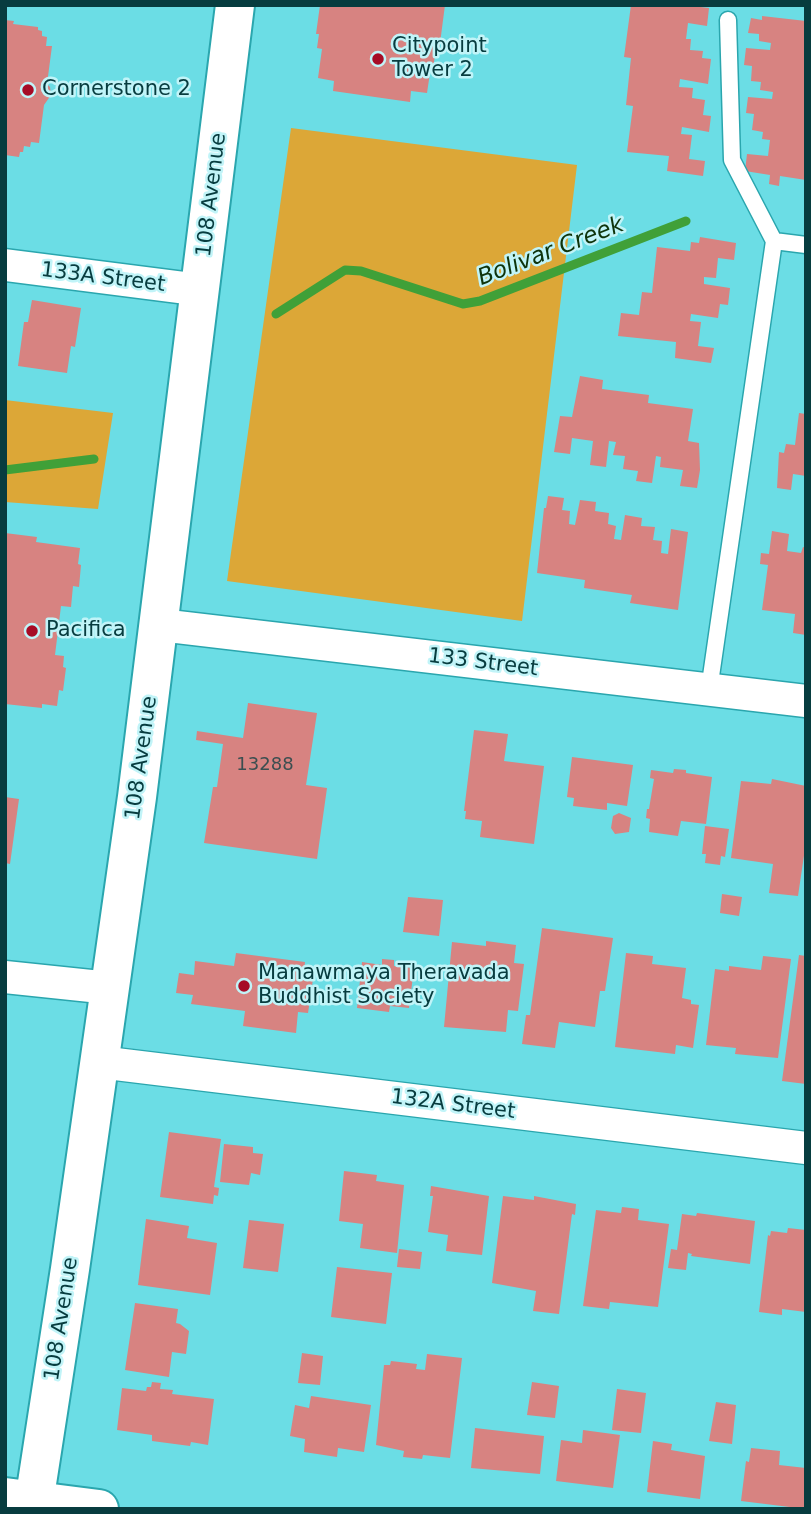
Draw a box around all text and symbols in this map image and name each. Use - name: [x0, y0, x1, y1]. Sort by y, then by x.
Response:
- place label: Citypoint Tower 2: [392, 34, 487, 84]
- marker: Citypoint Tower 2: [370, 51, 386, 67]
- place label: Cornerstone 2: [42, 77, 191, 103]
- marker: Cornerstone 2: [20, 82, 36, 98]
- street label: 108 Avenue: [192, 132, 232, 258]
- water label: Bolivar Creek: [474, 211, 628, 293]
- street label: 133A Street: [39, 258, 167, 298]
- place label: Pacifica: [46, 618, 126, 644]
- marker: Pacifica: [24, 623, 40, 639]
- street label: 133 Street: [427, 644, 539, 682]
- street label: 108 Avenue: [121, 694, 163, 822]
- house number: 13288: [236, 754, 294, 776]
- place label: Manawmaya Theravada Buddhist Society: [258, 961, 510, 1011]
- marker: Manawmaya Theravada Buddhist Society: [236, 978, 252, 994]
- street label: 132A Street: [389, 1085, 517, 1125]
- street label: 108 Avenue: [40, 1255, 84, 1383]

